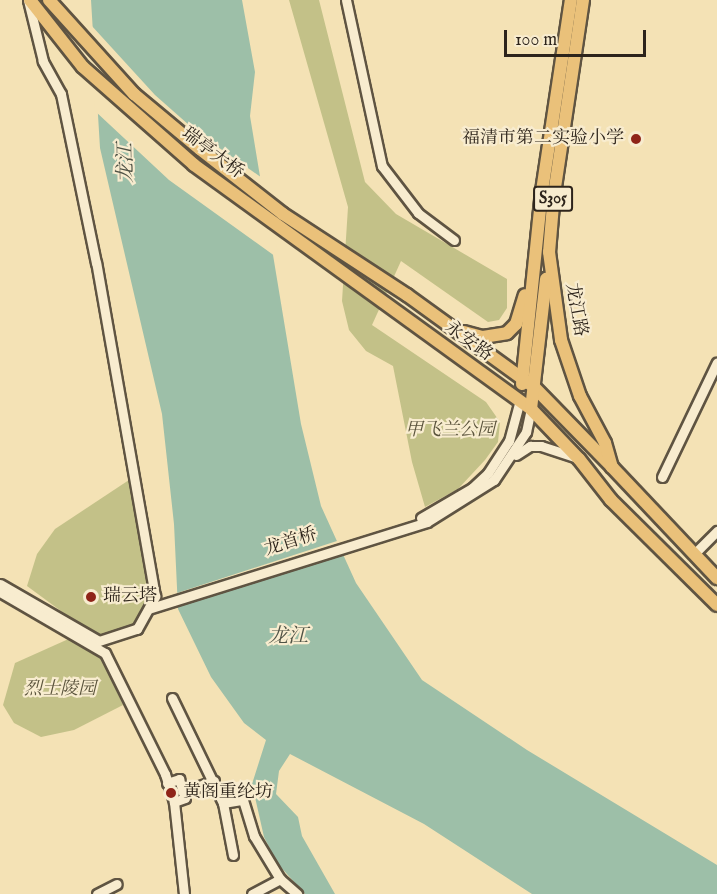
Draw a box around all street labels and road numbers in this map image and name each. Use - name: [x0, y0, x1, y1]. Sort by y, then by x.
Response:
- street label: 瑞亭大桥: [177, 124, 247, 184]
- road number: S305: [532, 186, 574, 212]
- street label: 龙江路: [560, 282, 590, 338]
- street label: 永安路: [440, 317, 496, 367]
- street label: 龙首桥: [262, 524, 320, 562]

